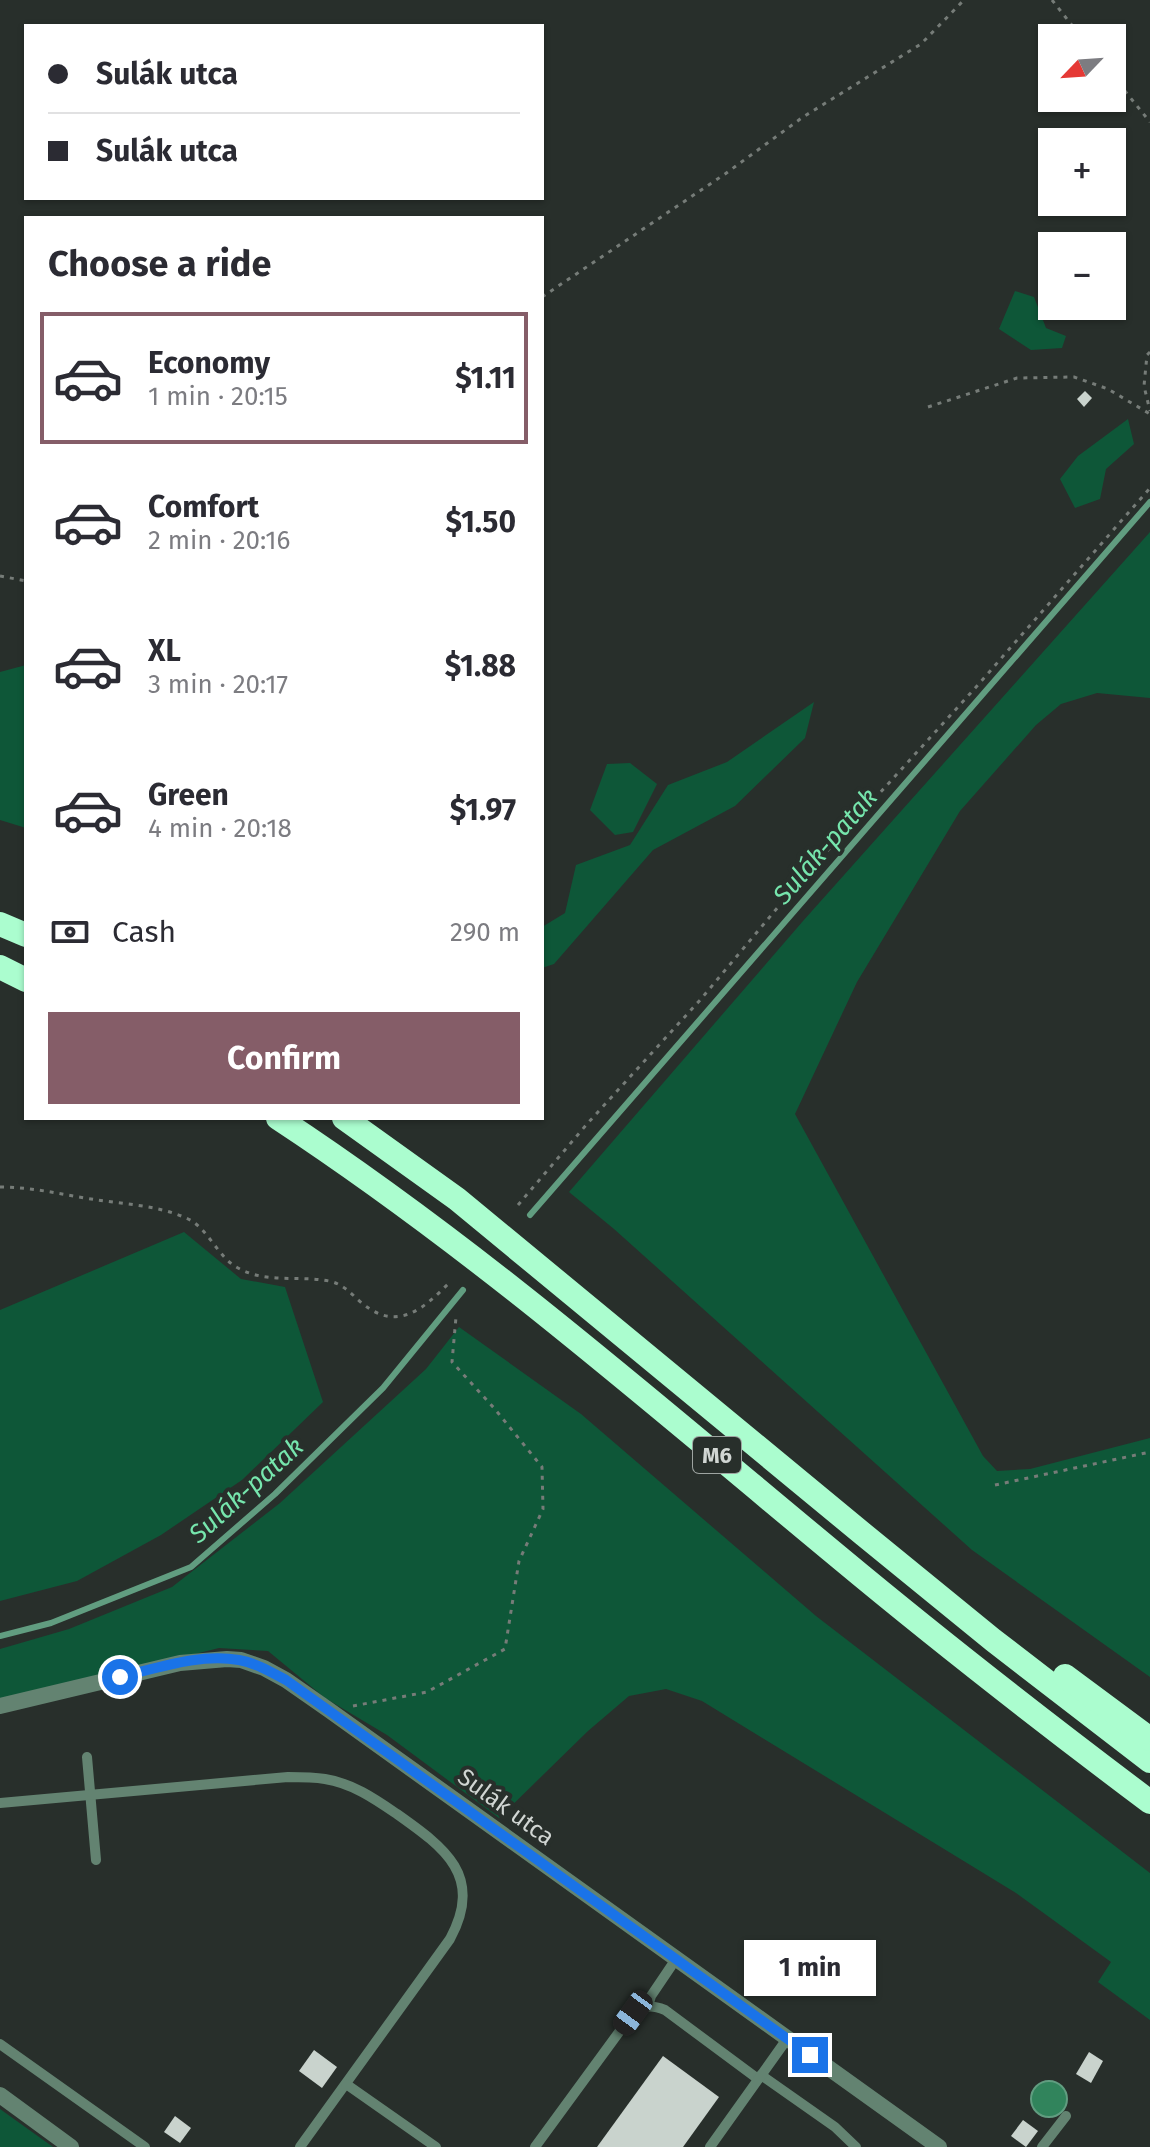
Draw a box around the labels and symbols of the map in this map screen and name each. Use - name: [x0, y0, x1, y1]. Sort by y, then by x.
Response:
- north arrow: [1038, 24, 1126, 112]
- water label: Sulák-patak: [766, 782, 884, 911]
- water label: Sulák-patak: [182, 1431, 310, 1550]
- road number: M6: [693, 1437, 741, 1473]
- route start: [102, 1659, 138, 1695]
- street label: Sulák utca: [452, 1763, 560, 1851]
- callout: 1 min: [744, 1939, 876, 1995]
- car: [609, 1987, 657, 2039]
- route end: [792, 2037, 828, 2073]

